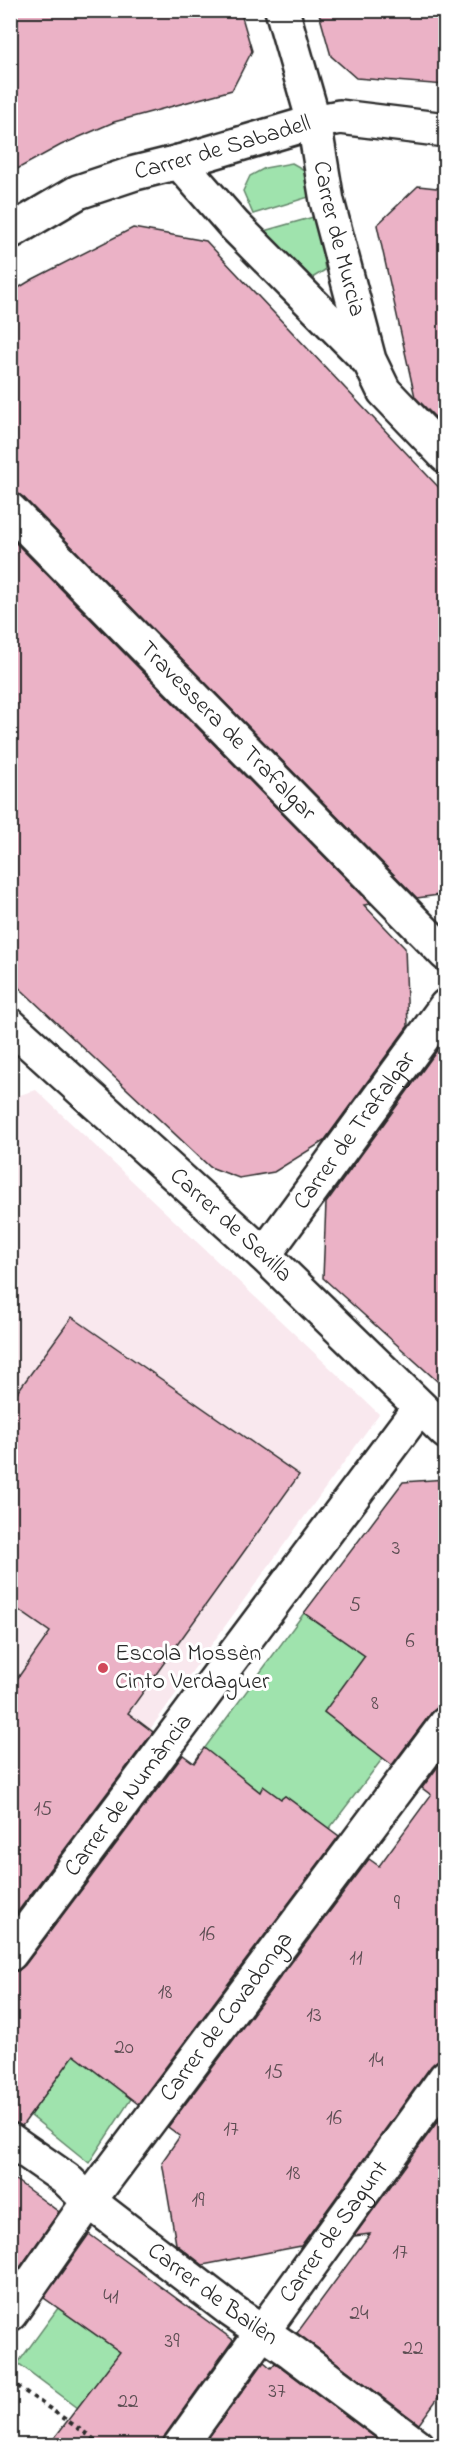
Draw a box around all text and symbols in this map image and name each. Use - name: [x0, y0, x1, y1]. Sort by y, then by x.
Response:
- street label: Carrer de Sabadell: [131, 106, 315, 190]
- street label: Carrer de Murcia: [303, 159, 374, 321]
- street label: Travessera de Trafalgar: [130, 633, 324, 830]
- street label: Carrer de Trafalgar: [285, 1044, 425, 1217]
- street label: Carrer de Sevilla: [161, 1160, 300, 1291]
- house number: 3: [392, 1534, 400, 1564]
- house number: 5: [349, 1591, 361, 1621]
- house number: 6: [405, 1627, 415, 1657]
- place label: Escola Mossèn Cinto Verdaguer: [115, 1637, 270, 1700]
- marker: Escola Mossèn Cinto Verdaguer: [96, 1661, 110, 1675]
- house number: 8: [371, 1689, 379, 1719]
- street label: Carrer de Numància: [56, 1707, 201, 1884]
- house number: 15: [34, 1795, 52, 1825]
- house number: 9: [394, 1889, 401, 1919]
- house number: 16: [199, 1920, 215, 1950]
- street label: Carrer de Covadonga: [151, 1924, 302, 2109]
- house number: 11: [349, 1944, 363, 1974]
- house number: 18: [158, 1978, 172, 2008]
- house number: 13: [306, 2001, 322, 2031]
- house number: 20: [114, 2033, 134, 2063]
- house number: 14: [368, 2046, 384, 2076]
- house number: 15: [265, 2058, 283, 2088]
- house number: 16: [326, 2104, 342, 2134]
- house number: 17: [223, 2115, 239, 2145]
- street label: Carrer de Sagunt: [271, 2153, 398, 2310]
- house number: 18: [286, 2159, 300, 2189]
- house number: 19: [192, 2186, 205, 2216]
- street label: Carrer de Bailèn: [139, 2234, 285, 2355]
- house number: 17: [392, 2238, 408, 2268]
- house number: 41: [103, 2283, 119, 2313]
- house number: 24: [349, 2299, 369, 2329]
- house number: 39: [165, 2327, 180, 2357]
- house number: 22: [403, 2334, 423, 2364]
- house number: 37: [268, 2377, 286, 2407]
- house number: 22: [118, 2387, 138, 2417]

